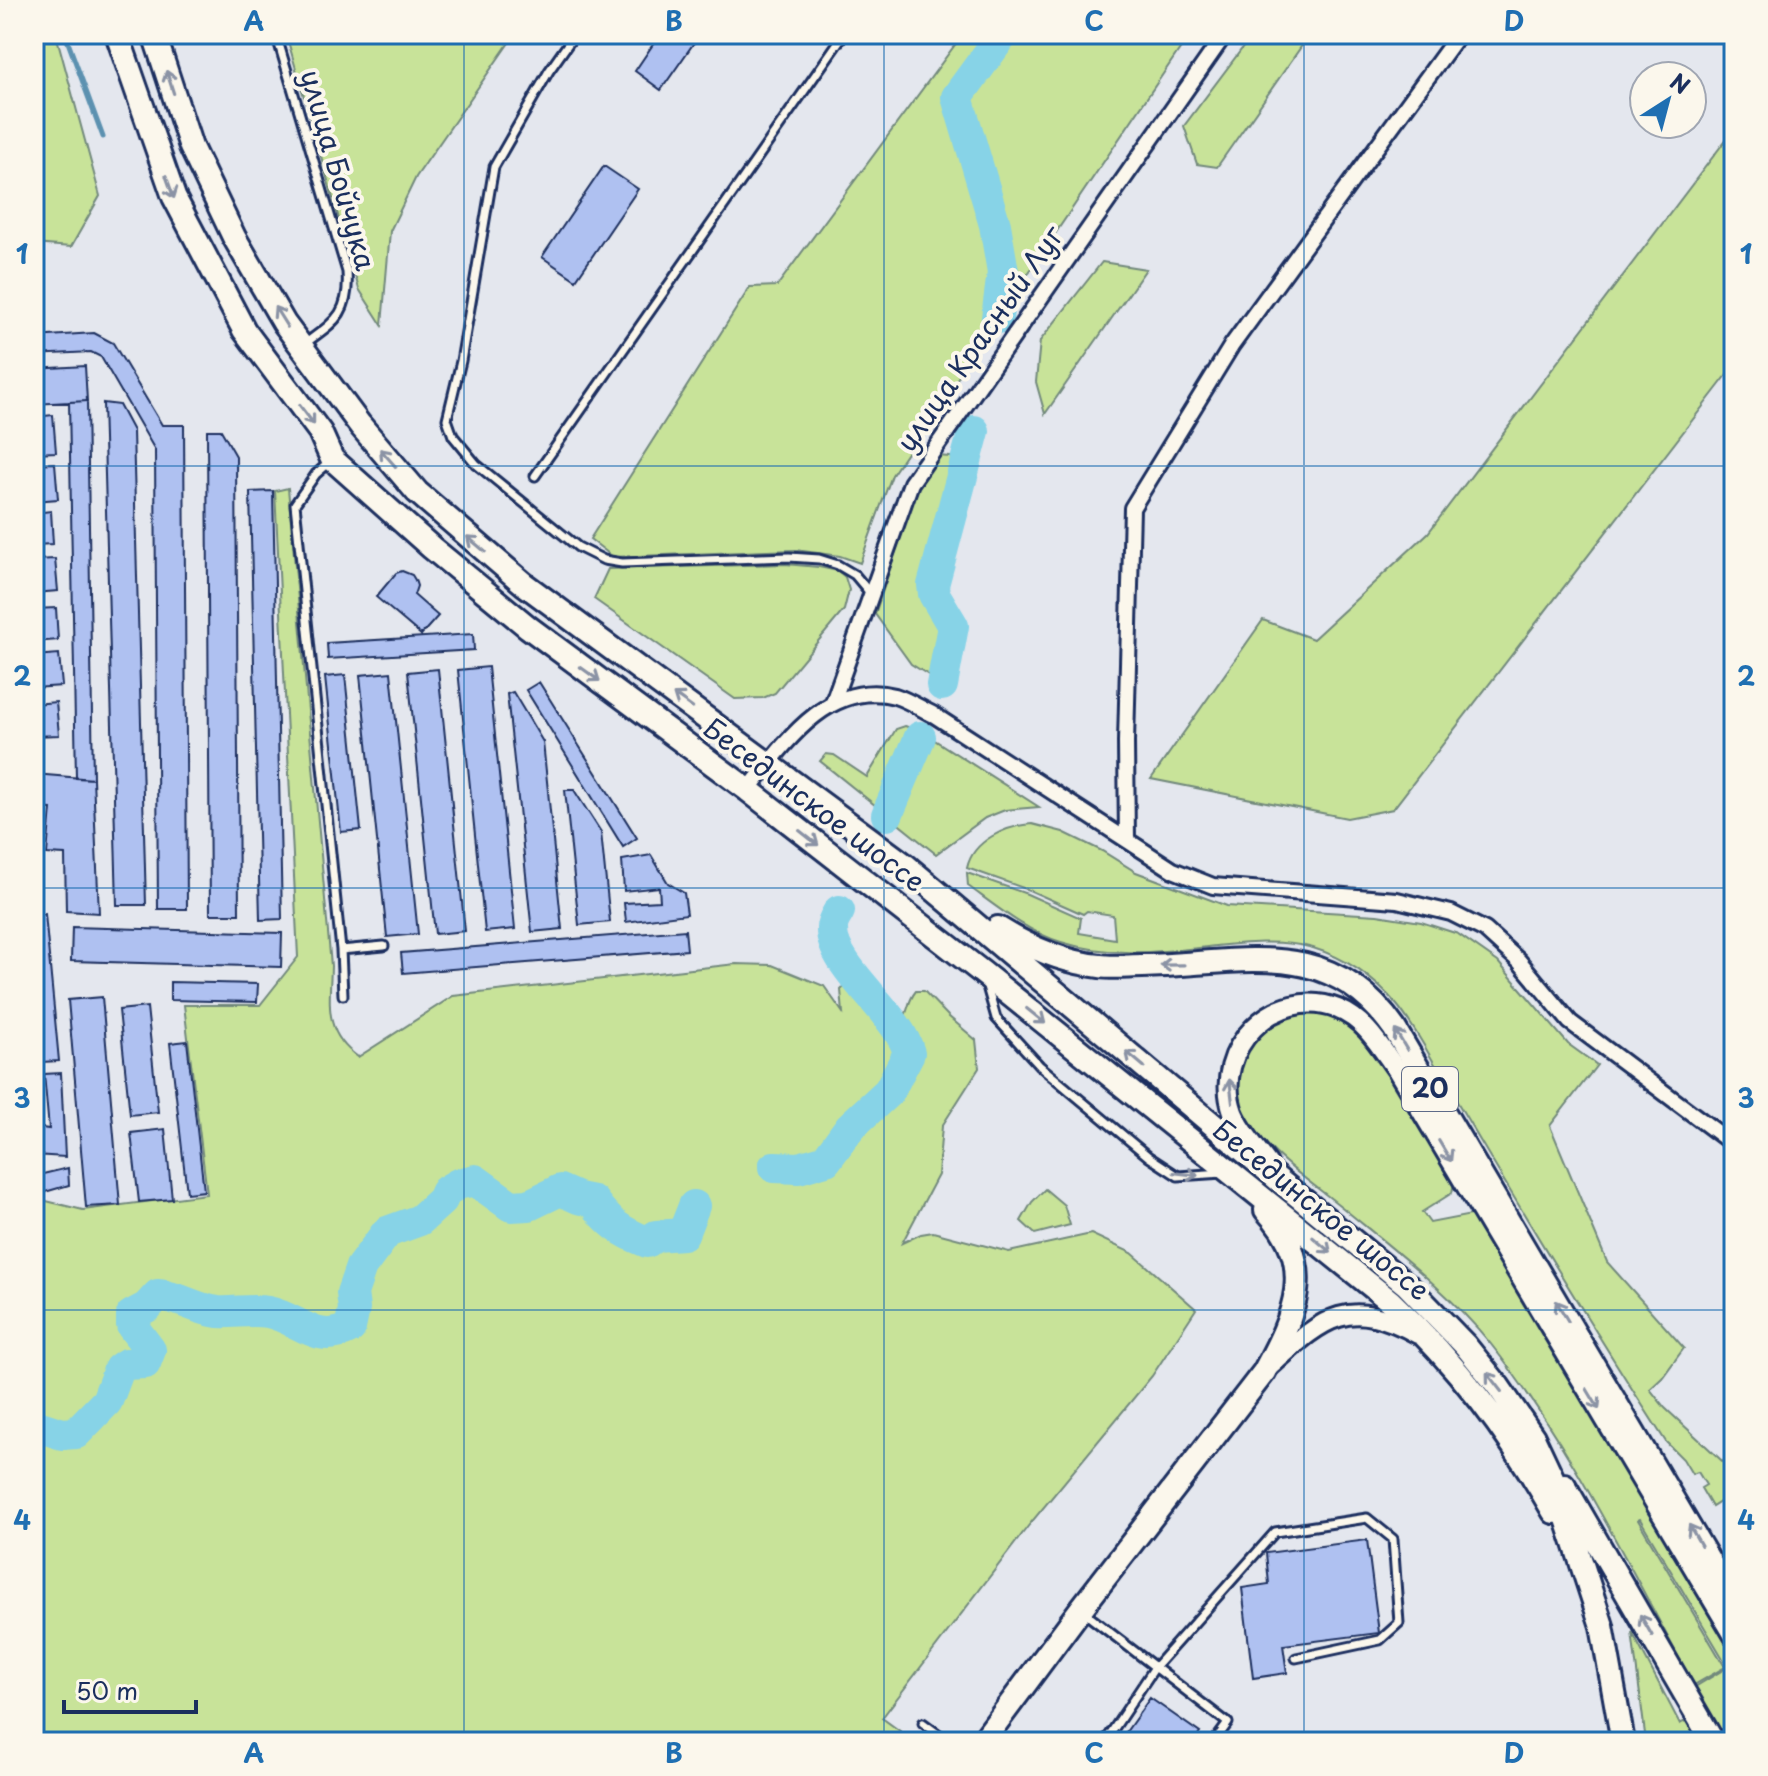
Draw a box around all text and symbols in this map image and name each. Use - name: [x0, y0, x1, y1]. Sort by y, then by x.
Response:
- text: A: [244, 1, 264, 40]
- text: B: [665, 1, 683, 40]
- text: C: [1084, 1, 1104, 40]
- text: D: [1504, 1, 1524, 40]
- north arrow: [1628, 60, 1708, 140]
- street label: улица Бойчука: [290, 64, 389, 276]
- text: N: [1664, 64, 1697, 101]
- one-way arrow: [161, 70, 176, 95]
- one-way arrow: [164, 174, 179, 199]
- street label: улица Красный Луг: [884, 216, 1073, 460]
- text: 1: [16, 234, 28, 273]
- text: 1: [1740, 234, 1752, 273]
- one-way arrow: [272, 306, 288, 329]
- one-way arrow: [299, 404, 316, 425]
- one-way arrow: [380, 449, 398, 469]
- one-way arrow: [467, 535, 487, 553]
- text: 2: [13, 656, 31, 695]
- text: 2: [1737, 656, 1755, 695]
- one-way arrow: [579, 666, 601, 682]
- one-way arrow: [673, 693, 695, 709]
- street label: Бесединское шоссе: [695, 706, 935, 902]
- one-way arrow: [798, 829, 820, 846]
- one-way arrow: [1159, 958, 1186, 973]
- one-way arrow: [1025, 1007, 1046, 1025]
- one-way arrow: [1393, 1029, 1409, 1052]
- one-way arrow: [1125, 1050, 1146, 1068]
- road number: 20: [1402, 1067, 1458, 1111]
- text: 3: [13, 1078, 31, 1117]
- text: 3: [1737, 1078, 1755, 1117]
- one-way arrow: [1223, 1079, 1238, 1105]
- street label: Бесединское шоссе: [1204, 1108, 1440, 1310]
- one-way arrow: [1437, 1139, 1453, 1162]
- one-way arrow: [1173, 1167, 1199, 1182]
- one-way arrow: [1311, 1236, 1332, 1254]
- one-way arrow: [1554, 1300, 1570, 1323]
- one-way arrow: [1486, 1372, 1503, 1393]
- one-way arrow: [1585, 1387, 1601, 1410]
- text: 4: [13, 1500, 31, 1539]
- text: 4: [1737, 1500, 1755, 1539]
- one-way arrow: [1687, 1524, 1703, 1547]
- one-way arrow: [1638, 1613, 1653, 1637]
- scale bar: [64, 1664, 196, 1714]
- text: 50 m: [76, 1672, 138, 1708]
- text: A: [244, 1733, 264, 1772]
- text: B: [665, 1733, 683, 1772]
- text: C: [1084, 1733, 1104, 1772]
- text: D: [1504, 1733, 1524, 1772]

